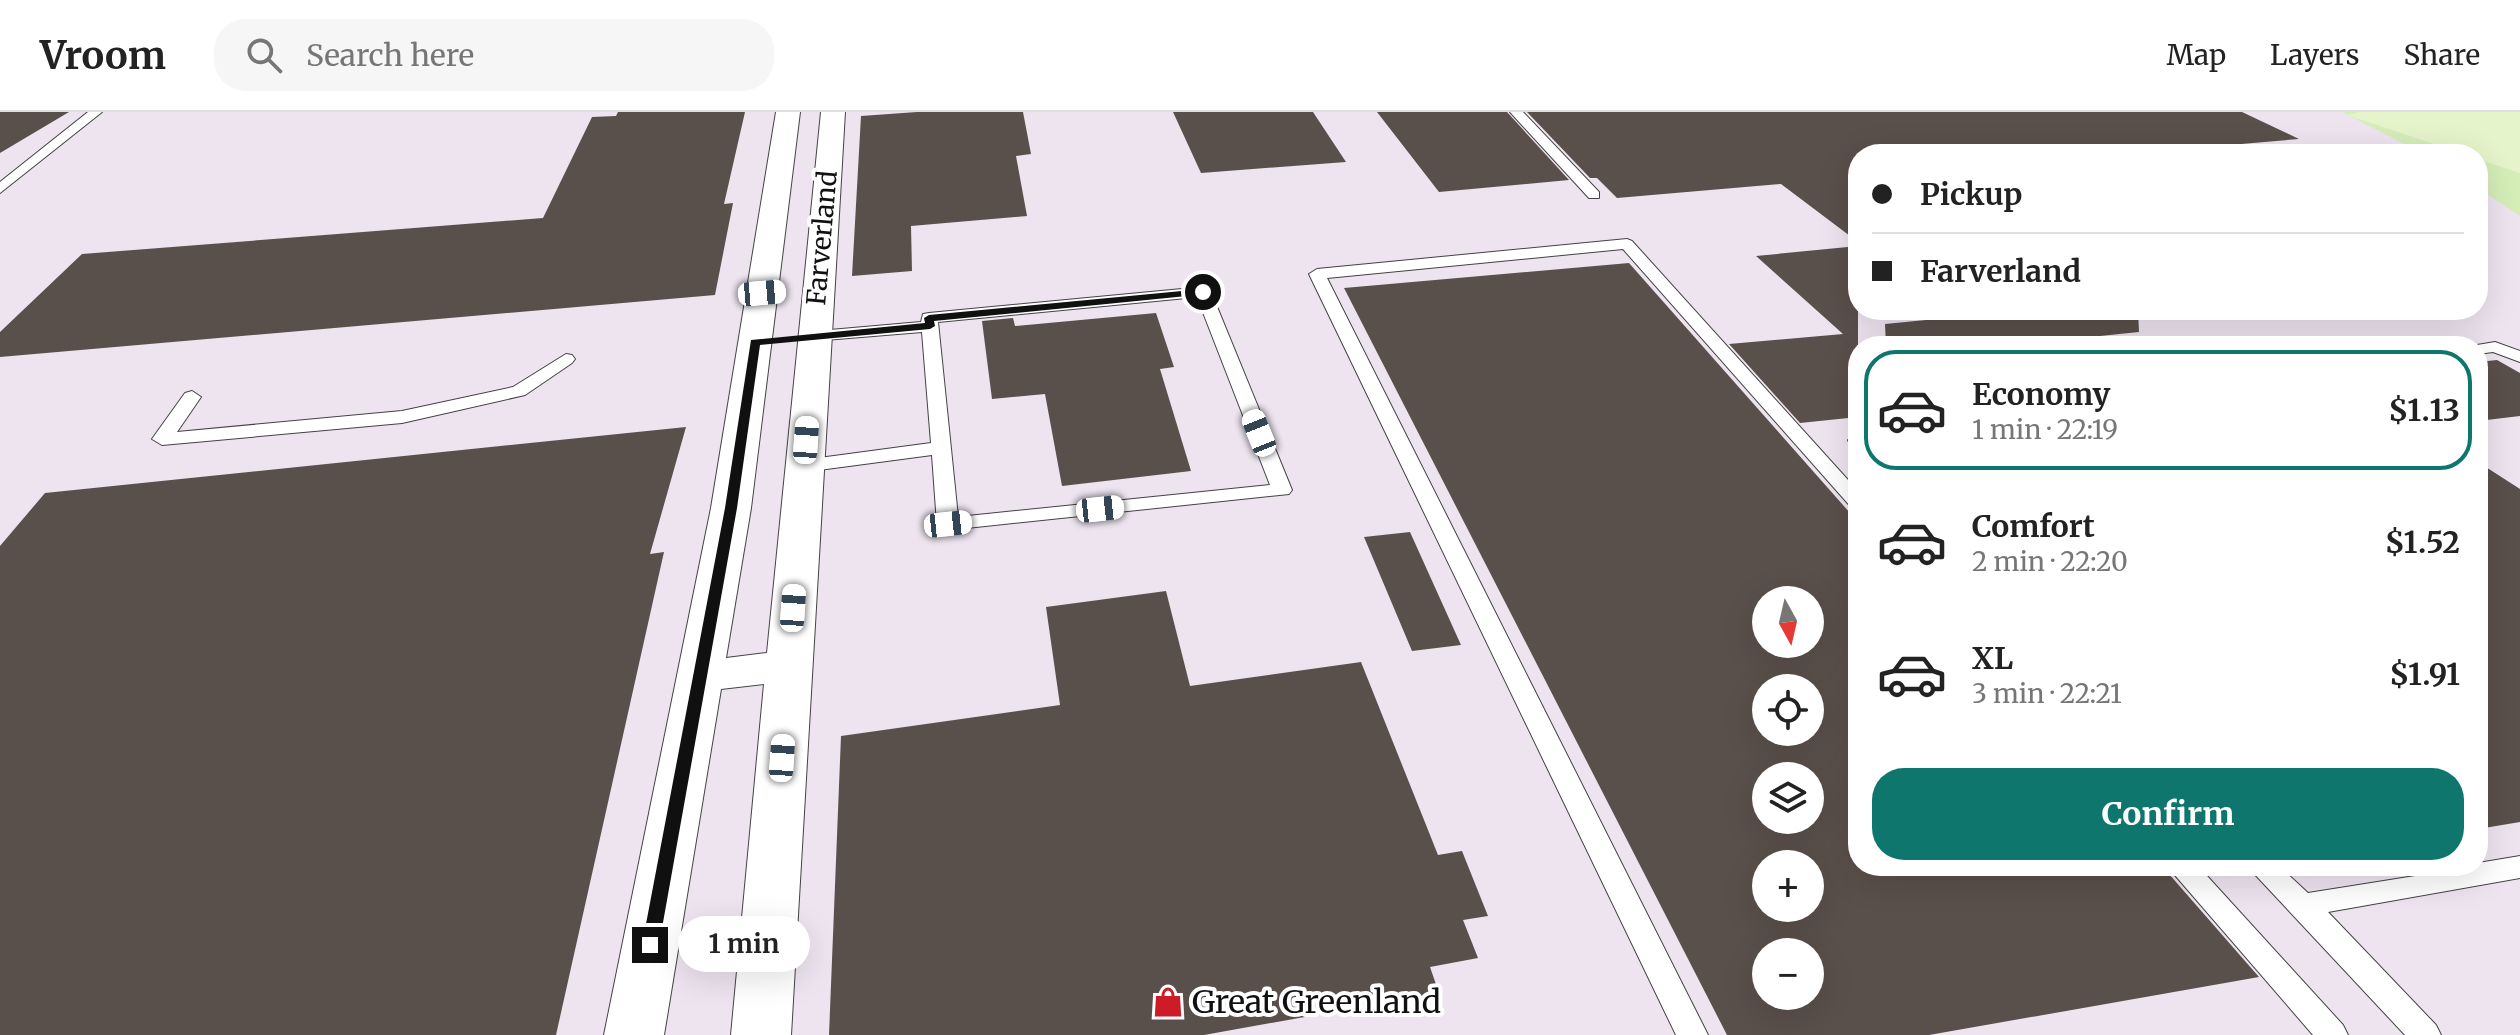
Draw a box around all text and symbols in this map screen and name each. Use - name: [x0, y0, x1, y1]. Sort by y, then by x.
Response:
- search box: [214, 19, 774, 91]
- text: Vroom: [40, 32, 166, 79]
- icon: search: [242, 33, 286, 77]
- text: Search here: [306, 36, 474, 74]
- text: Map: [2166, 37, 2226, 73]
- text: Layers: [2270, 37, 2359, 73]
- text: Share: [2403, 37, 2480, 73]
- street label: Farverland: [799, 169, 844, 307]
- text: Pickup: [1920, 175, 2022, 213]
- text: Farverland: [1920, 252, 2081, 290]
- route start: [1185, 274, 1221, 310]
- car: [737, 279, 787, 307]
- icon: car: [1876, 374, 1948, 446]
- text: Economy: [1972, 375, 2110, 413]
- text: $1.13: [2388, 391, 2460, 429]
- car: [1239, 406, 1279, 460]
- text: 1 min · 22:19: [1972, 413, 2118, 446]
- car: [792, 415, 820, 465]
- car: [1075, 495, 1125, 523]
- icon: car: [1876, 506, 1948, 578]
- text: Comfort: [1972, 507, 2095, 545]
- car: [923, 510, 973, 538]
- text: $1.52: [2385, 523, 2460, 561]
- text: 2 min · 22:20: [1972, 545, 2128, 578]
- car: [779, 583, 807, 633]
- north arrow: [1752, 586, 1824, 658]
- map controls: [1752, 586, 1824, 1010]
- icon: car: [1876, 638, 1948, 710]
- text: XL: [1972, 639, 2013, 677]
- text: $1.91: [2389, 655, 2460, 693]
- button: locate: [1752, 674, 1824, 746]
- text: 3 min · 22:21: [1972, 677, 2122, 710]
- car: [768, 733, 796, 783]
- button: layers: [1752, 762, 1824, 834]
- button: Confirm: [1872, 768, 2464, 860]
- button: +: [1752, 850, 1824, 922]
- callout: 1 min: [678, 917, 810, 973]
- route end: [632, 927, 668, 963]
- text: 1 min: [709, 927, 779, 960]
- button: −: [1752, 938, 1824, 1010]
- place label: Great Greenland: [1192, 982, 1441, 1022]
- shop icon: Great Greenland: [1151, 985, 1185, 1019]

